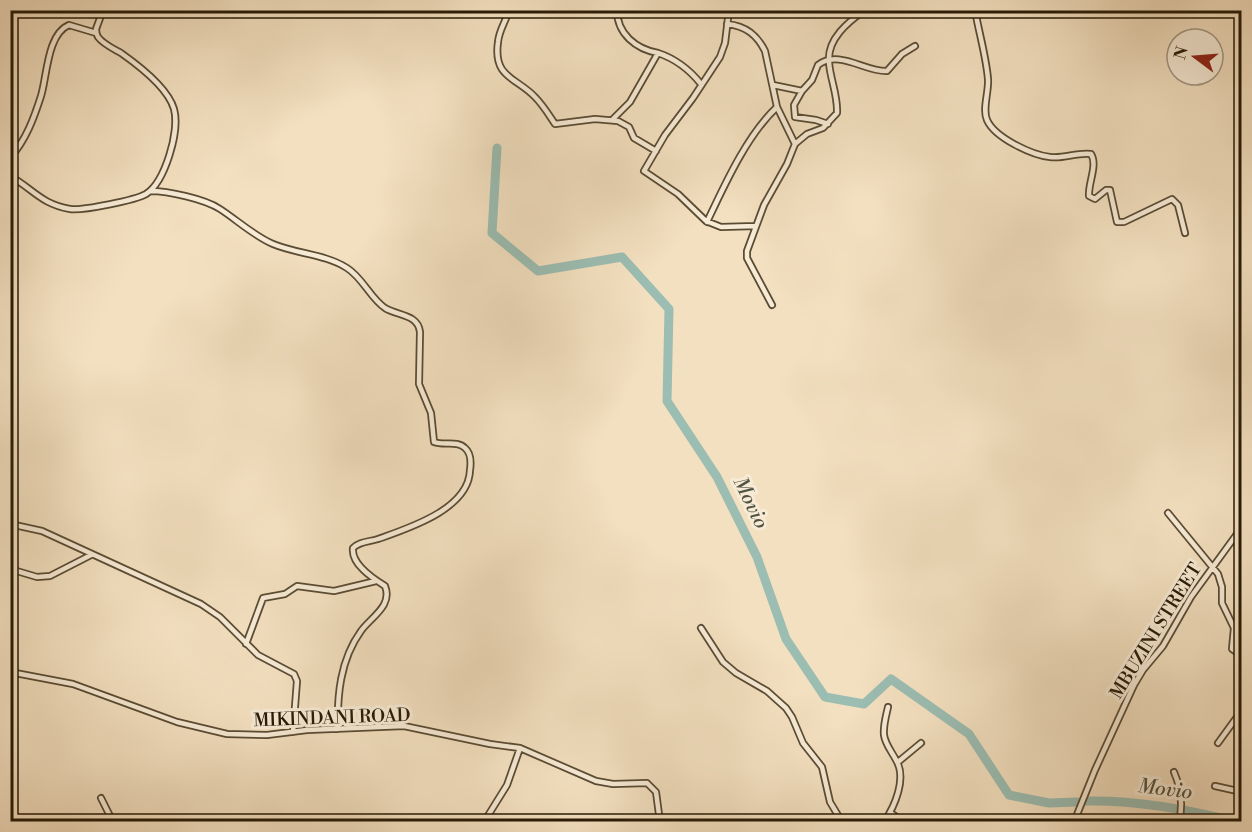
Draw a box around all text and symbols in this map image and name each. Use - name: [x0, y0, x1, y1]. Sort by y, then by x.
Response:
- north arrow: [1165, 27, 1225, 87]
- text: N: [1170, 44, 1193, 62]
- water label: Movio: [727, 473, 773, 533]
- street label: MBUZINI STREET: [1105, 559, 1207, 703]
- street label: MIKINDANI ROAD: [253, 704, 411, 732]
- water label: Movio: [1136, 774, 1194, 806]

